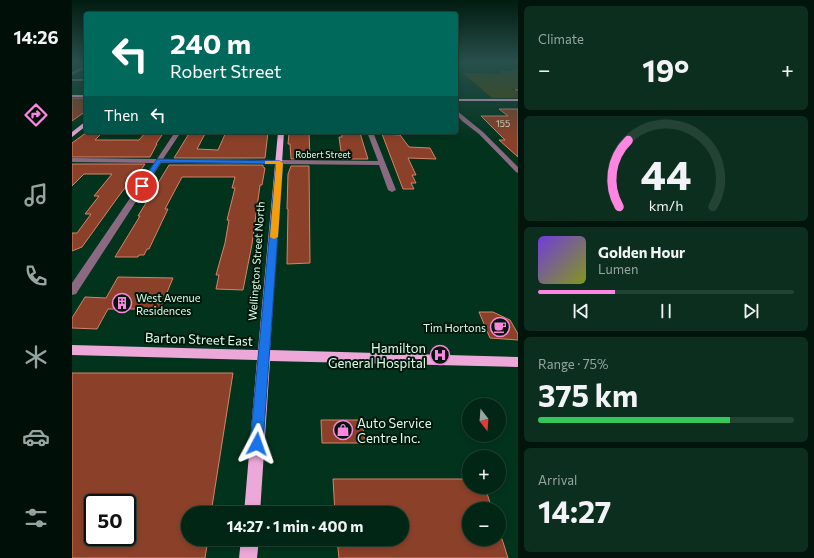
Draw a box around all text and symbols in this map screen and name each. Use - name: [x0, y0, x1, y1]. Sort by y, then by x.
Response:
- text: 14:26: [13, 26, 59, 48]
- text: 240 m: [170, 26, 251, 60]
- icon: left: [104, 28, 156, 80]
- text: Climate: [538, 31, 584, 47]
- text: 19°: [642, 51, 689, 88]
- text: −: [538, 56, 551, 83]
- text: +: [781, 56, 794, 83]
- text: Robert Street: [170, 60, 281, 82]
- icon: directions: [22, 101, 50, 129]
- icon: left: [147, 104, 169, 126]
- text: Then: [104, 106, 139, 124]
- house number: 155: [496, 118, 510, 129]
- text: 44: [640, 147, 692, 198]
- street label: Robert Street: [295, 149, 351, 160]
- pin: [125, 169, 159, 203]
- icon: arrive: [131, 175, 153, 197]
- icon: music: [22, 181, 50, 209]
- text: km/h: [649, 195, 683, 213]
- street label: Wellington Street North: [245, 201, 267, 321]
- text: Golden Hour: [598, 243, 685, 261]
- text: Lumen: [598, 261, 638, 277]
- icon: phone: [22, 262, 50, 290]
- place label: West Avenue Residences: [136, 291, 201, 317]
- building icon: West Avenue Residences: [111, 292, 133, 314]
- icon: previous: [570, 300, 592, 322]
- icon: pause: [655, 300, 677, 322]
- icon: next: [740, 300, 762, 322]
- cafe icon: Tim Hortons: [489, 316, 511, 338]
- place label: Tim Hortons: [423, 321, 486, 334]
- street label: Barton Street East: [145, 329, 253, 349]
- place label: Hamilton General Hospital: [328, 340, 426, 371]
- icon: climate: [22, 343, 50, 371]
- hospital icon: Hamilton General Hospital: [429, 344, 451, 366]
- text: Range · 75%: [538, 356, 609, 372]
- text: 375 km: [538, 376, 638, 413]
- north arrow: [462, 398, 506, 442]
- map controls: [462, 398, 506, 546]
- place label: Auto Service Centre Inc.: [357, 415, 432, 446]
- shop icon: Auto Service Centre Inc.: [332, 419, 354, 441]
- icon: car: [22, 423, 50, 451]
- position arrow: [236, 423, 278, 465]
- button: +: [462, 450, 506, 494]
- text: Arrival: [538, 472, 577, 488]
- text: 14:27: [538, 492, 611, 529]
- speed limit sign: 50: [84, 494, 136, 546]
- button: −: [462, 502, 506, 546]
- icon: filters: [22, 504, 50, 532]
- text: 14:27 · 1 min · 400 m: [227, 517, 363, 535]

